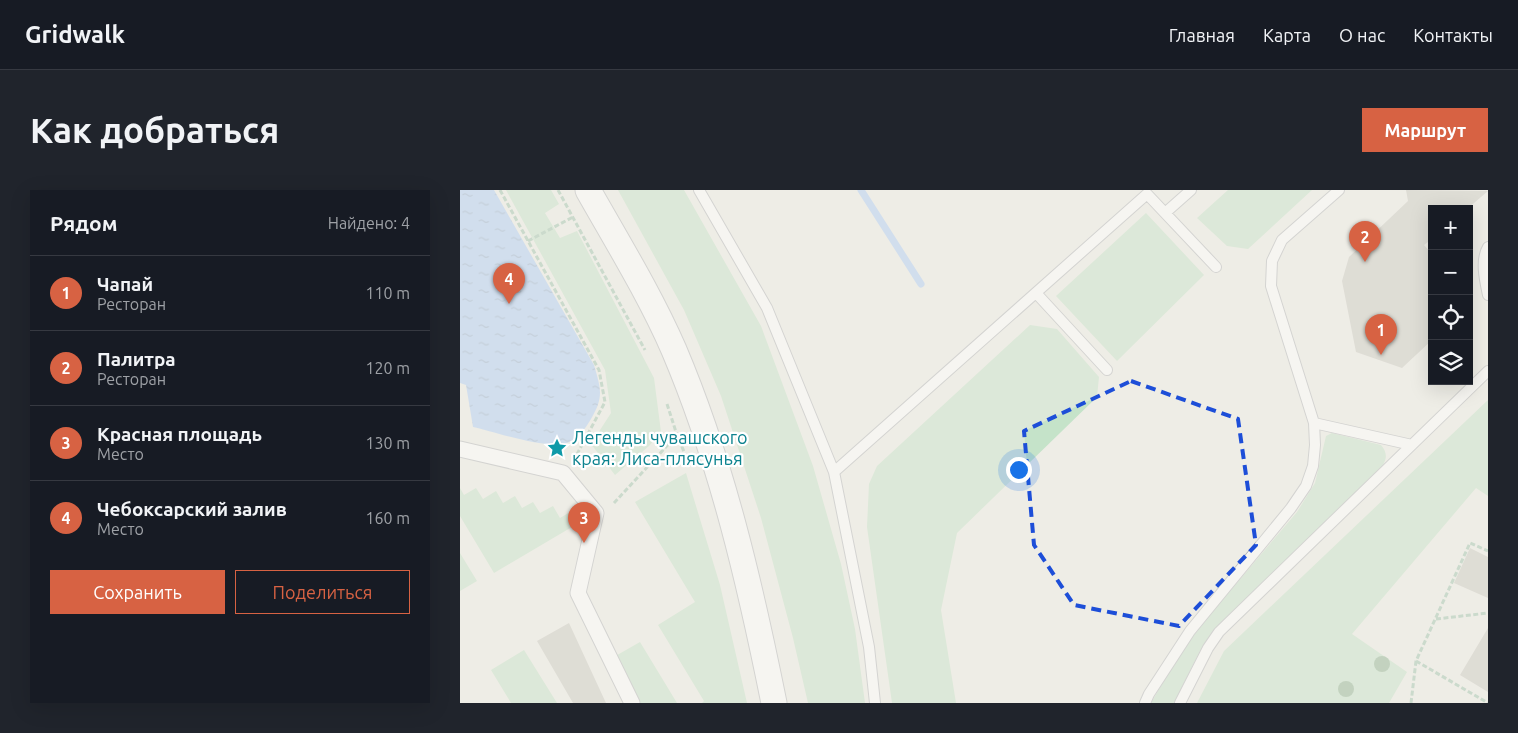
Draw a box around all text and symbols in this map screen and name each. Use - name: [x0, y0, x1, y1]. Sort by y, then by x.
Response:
- text: Gridwalk: [25, 21, 125, 48]
- text: Главная: [1169, 25, 1235, 45]
- text: Карта: [1263, 25, 1311, 45]
- text: О нас: [1339, 25, 1385, 45]
- text: Контакты: [1413, 25, 1493, 45]
- button: Маршрут: [1362, 108, 1488, 152]
- text: Как добраться: [30, 110, 279, 150]
- map controls: [1428, 205, 1473, 385]
- button: +: [1428, 205, 1473, 250]
- text: Рядом: [50, 211, 118, 235]
- text: Найдено: 4: [328, 214, 410, 232]
- pin: 2: [1349, 221, 1381, 262]
- button: −: [1428, 250, 1473, 295]
- pin: 4: [493, 263, 525, 304]
- text: Чапай: [97, 273, 153, 295]
- text: 1: [61, 284, 71, 302]
- text: 110 m: [365, 284, 410, 302]
- text: Ресторан: [97, 295, 166, 313]
- button: locate: [1428, 295, 1473, 340]
- pin: 1: [1365, 314, 1397, 355]
- button: layers: [1428, 340, 1473, 385]
- text: Палитра: [97, 348, 176, 370]
- text: 2: [61, 359, 71, 377]
- text: 120 m: [365, 359, 410, 377]
- text: Ресторан: [97, 370, 166, 388]
- text: Красная площадь: [97, 423, 262, 445]
- place label: Легенды чувашского края: Лиса-плясунья: [572, 427, 748, 468]
- text: 3: [61, 434, 71, 452]
- text: 130 m: [365, 434, 410, 452]
- place icon: Легенды чувашского края: Лиса-плясунья: [546, 437, 568, 459]
- text: Место: [97, 445, 144, 463]
- your location: [1006, 457, 1032, 483]
- text: Чебоксарский залив: [97, 498, 287, 520]
- pin: 3: [568, 502, 600, 543]
- text: 4: [61, 509, 71, 527]
- text: 160 m: [365, 509, 410, 527]
- text: Место: [97, 520, 144, 538]
- button: Сохранить: [50, 570, 225, 614]
- button: Поделиться: [235, 570, 410, 614]

